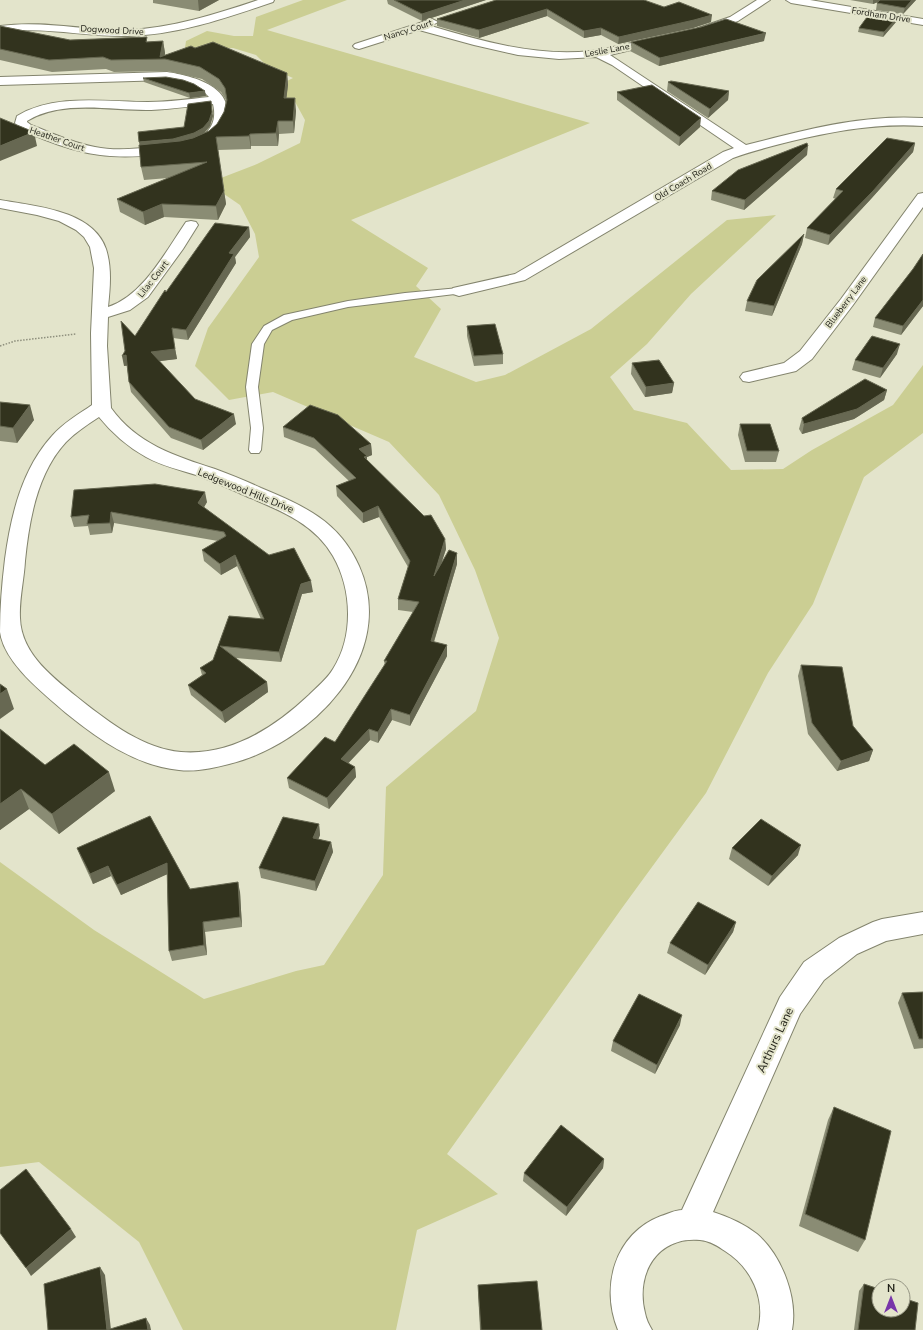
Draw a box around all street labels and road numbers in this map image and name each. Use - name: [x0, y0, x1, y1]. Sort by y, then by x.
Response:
- street label: Fordham Drive: [851, 4, 911, 26]
- street label: Nancy Court: [382, 16, 434, 43]
- street label: Dogwood Drive: [80, 22, 144, 38]
- street label: Leslie Lane: [584, 40, 631, 60]
- street label: Heather Court: [28, 124, 87, 154]
- street label: Old Coach Road: [652, 160, 714, 204]
- street label: Lilac Court: [135, 258, 172, 300]
- street label: Blueberry Lane: [823, 274, 870, 330]
- street label: Ledgewood Hills Drive: [196, 465, 296, 517]
- street label: Arthurs Lane: [753, 1005, 797, 1075]

